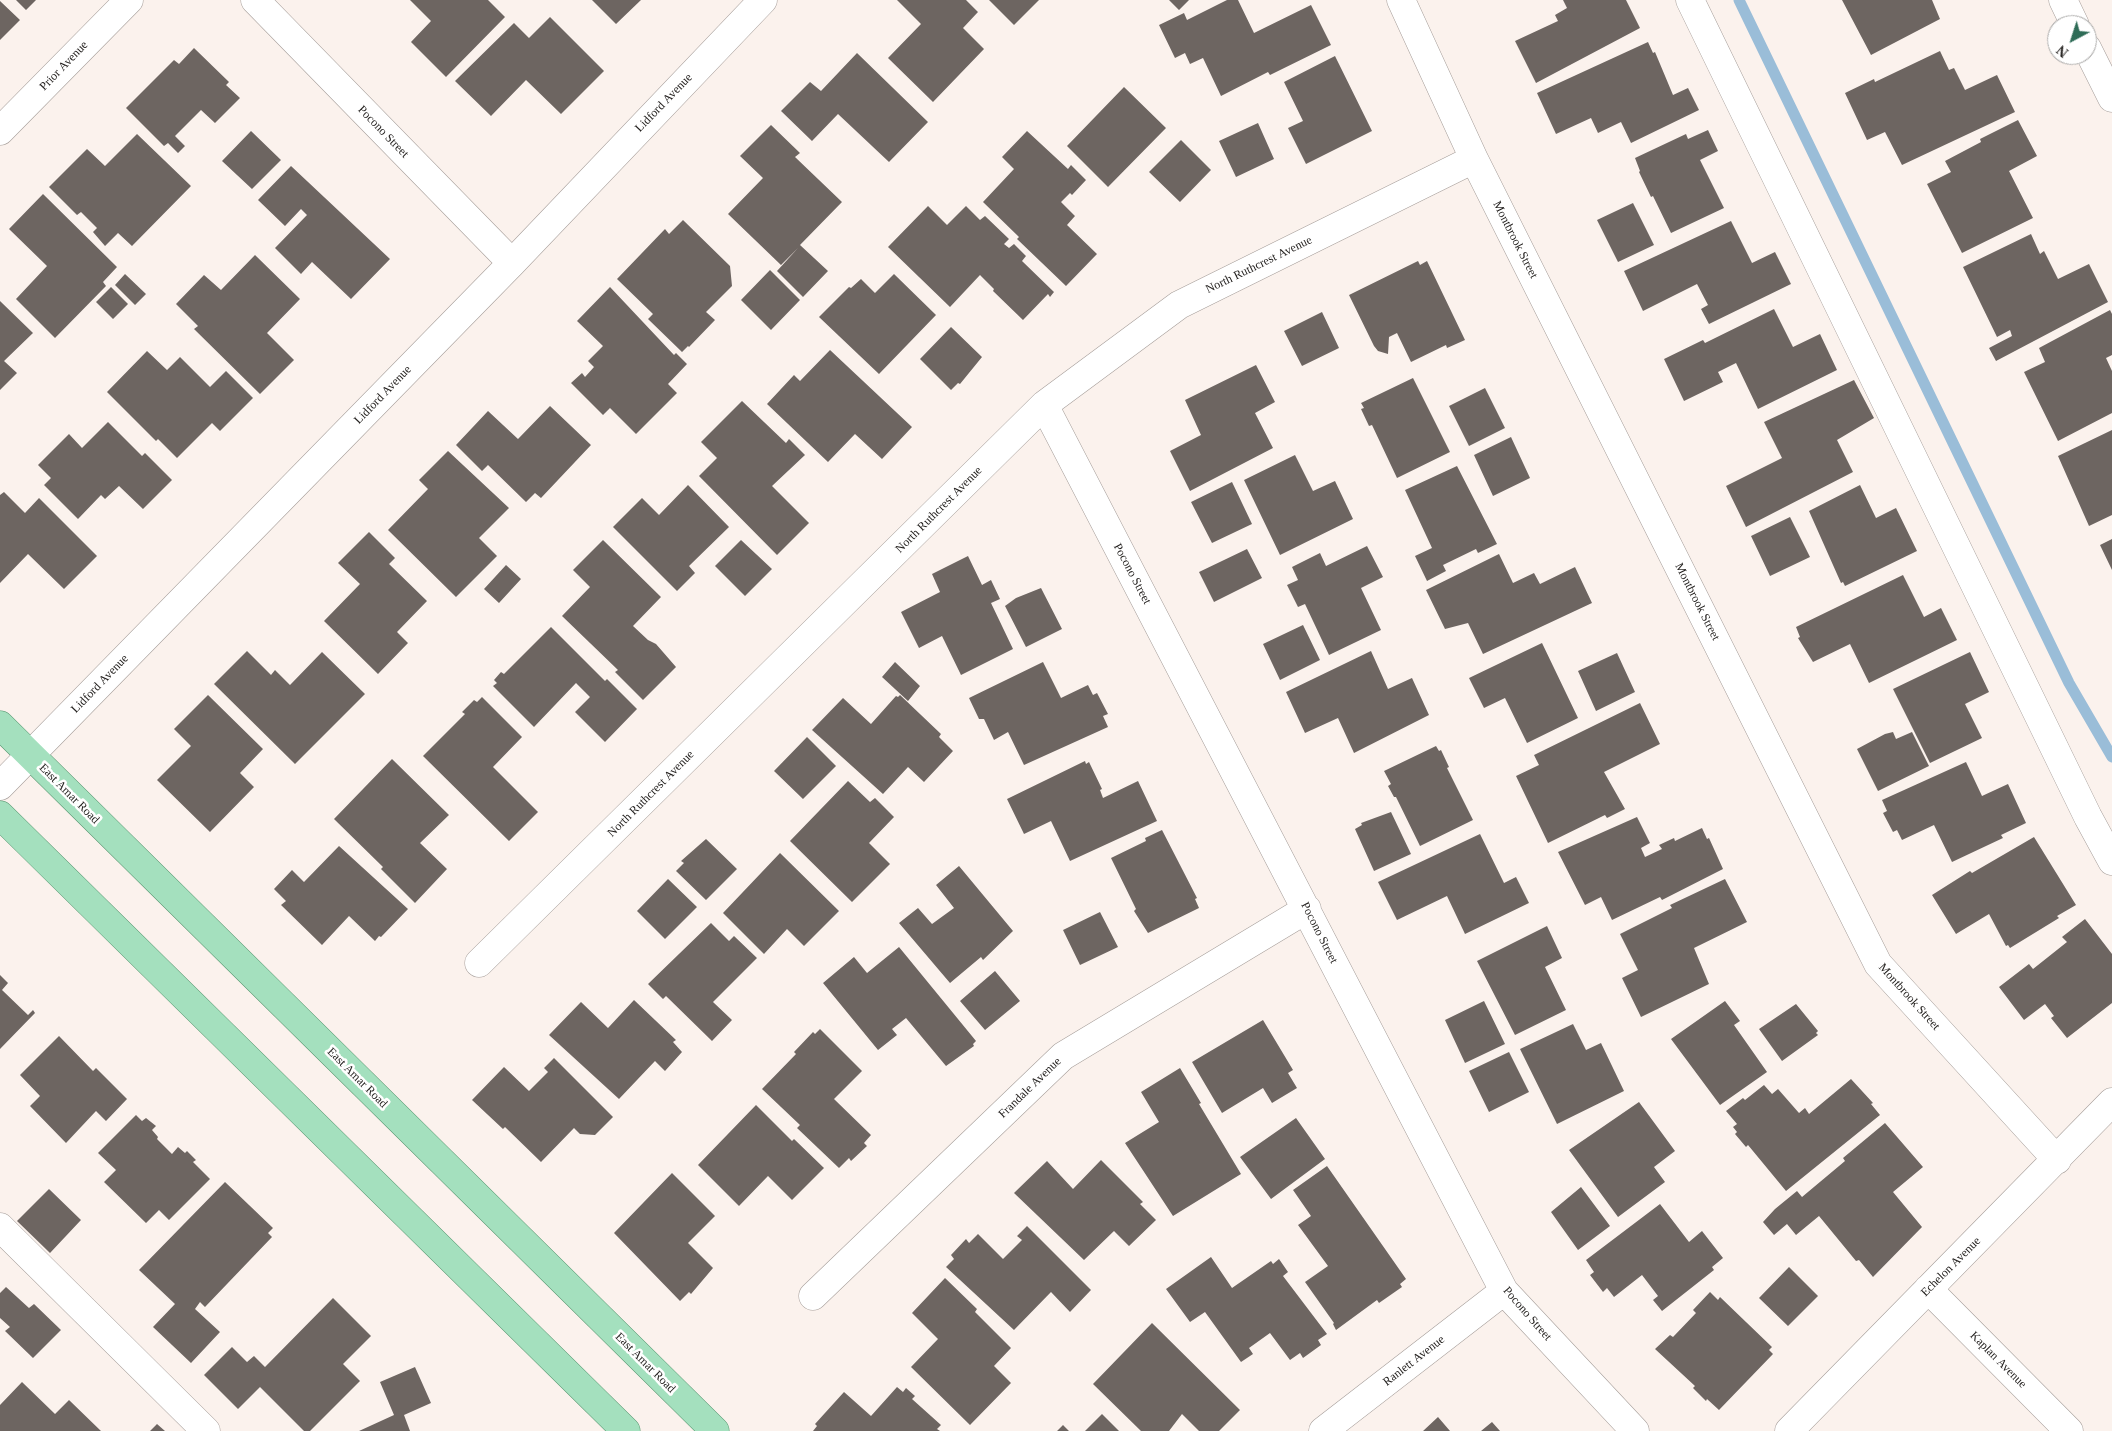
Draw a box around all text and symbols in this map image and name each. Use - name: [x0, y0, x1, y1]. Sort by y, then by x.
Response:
- north arrow: [2047, 15, 2097, 65]
- street label: Prior Avenue: [37, 38, 91, 94]
- text: N: [2054, 42, 2071, 60]
- street label: Lidford Avenue: [632, 71, 696, 135]
- street label: Pocono Street: [355, 103, 411, 161]
- street label: Montbrook Street: [1489, 199, 1541, 281]
- street label: North Ruthcrest Avenue: [1204, 233, 1314, 297]
- street label: Lidford Avenue: [351, 363, 415, 427]
- street label: North Ruthcrest Avenue: [893, 464, 985, 556]
- street label: Pocono Street: [1110, 541, 1154, 607]
- street label: Montbrook Street: [1671, 561, 1723, 643]
- street label: Lidford Avenue: [68, 652, 132, 716]
- street label: North Ruthcrest Avenue: [605, 748, 697, 840]
- street label: East Amar Road: [36, 761, 102, 827]
- street label: Pocono Street: [1297, 900, 1341, 966]
- street label: Montbrook Street: [1875, 961, 1943, 1033]
- street label: East Amar Road: [324, 1045, 390, 1111]
- street label: Frandale Avenue: [996, 1055, 1064, 1121]
- street label: Echelon Avenue: [1918, 1234, 1984, 1300]
- street label: Pocono Street: [1500, 1284, 1554, 1344]
- street label: Kaplan Avenue: [1967, 1329, 2029, 1391]
- street label: East Amar Road: [612, 1330, 678, 1396]
- street label: Ranlett Avenue: [1380, 1333, 1448, 1389]

